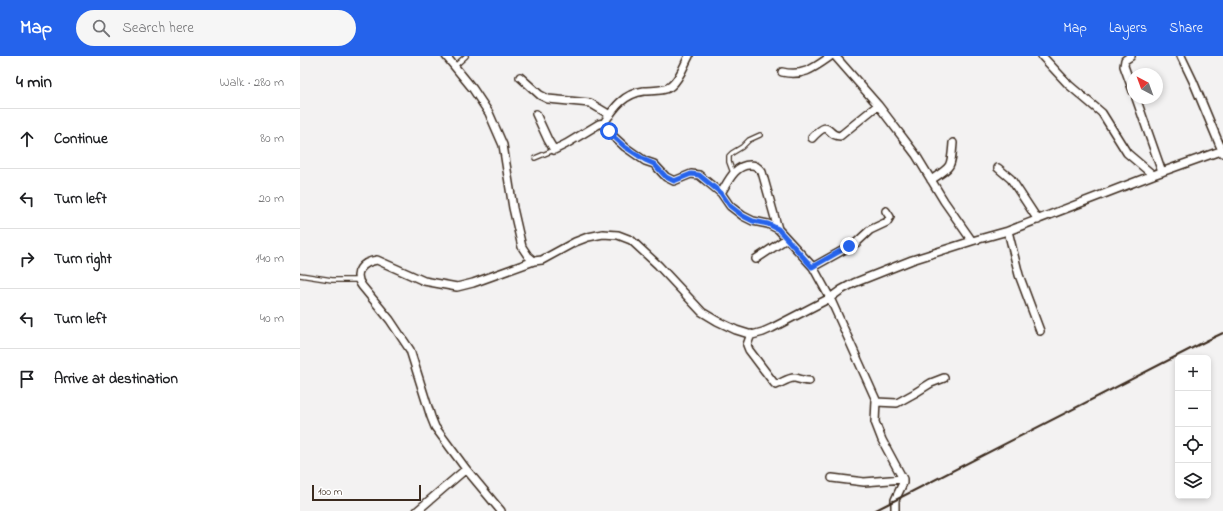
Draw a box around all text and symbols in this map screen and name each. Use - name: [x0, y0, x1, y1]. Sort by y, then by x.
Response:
- search box: [76, 10, 356, 46]
- text: Map: [20, 15, 52, 42]
- icon: search: [90, 17, 112, 39]
- text: Search here: [122, 17, 194, 39]
- text: Map: [1063, 18, 1087, 39]
- text: Layers: [1109, 18, 1147, 39]
- text: Share: [1169, 18, 1203, 39]
- north arrow: [1127, 68, 1163, 104]
- text: 4 min: [16, 70, 52, 95]
- text: Walk · 280 m: [219, 73, 284, 92]
- route start: [600, 122, 618, 140]
- icon: ahead: [16, 128, 38, 150]
- text: Continue: [54, 128, 108, 150]
- text: 80 m: [260, 129, 284, 148]
- icon: left: [16, 188, 38, 210]
- text: Turn left: [54, 188, 107, 210]
- text: 20 m: [259, 189, 284, 208]
- route end: [840, 237, 858, 255]
- icon: right: [16, 248, 38, 270]
- text: Turn right: [54, 248, 112, 270]
- text: 140 m: [256, 249, 284, 268]
- icon: left: [16, 308, 38, 330]
- text: Turn left: [54, 308, 107, 330]
- text: 40 m: [260, 309, 284, 328]
- map controls: [1175, 355, 1211, 499]
- button: +: [1175, 355, 1211, 391]
- icon: arrive: [16, 368, 38, 390]
- text: Arrive at destination: [54, 368, 178, 390]
- button: −: [1175, 391, 1211, 427]
- button: locate: [1175, 427, 1211, 463]
- button: layers: [1175, 463, 1211, 499]
- scale bar: [312, 483, 421, 502]
- text: 100 m: [318, 484, 342, 500]

